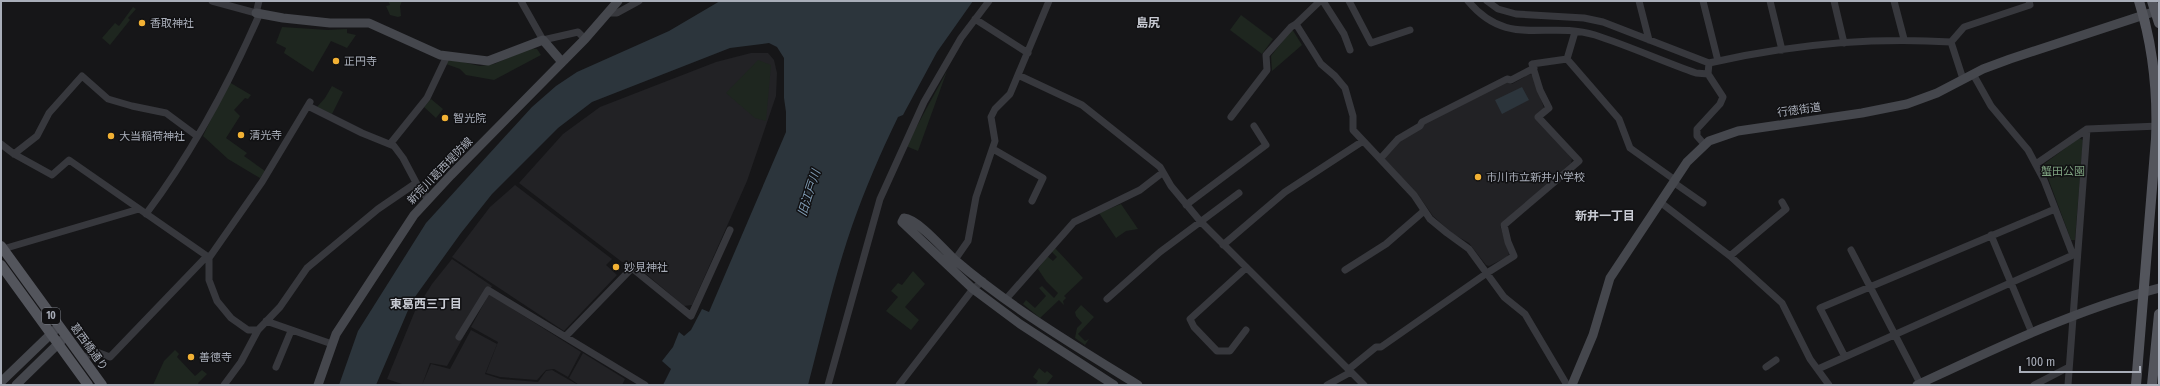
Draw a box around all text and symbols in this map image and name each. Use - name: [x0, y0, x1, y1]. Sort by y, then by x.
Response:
- district label: 島尻: [1136, 16, 1160, 30]
- place label: 香取神社: [150, 17, 194, 30]
- marker: 香取神社: [137, 18, 147, 28]
- place label: 正円寺: [344, 55, 377, 68]
- marker: 正円寺: [331, 56, 341, 66]
- street label: 行徳街道: [1776, 101, 1822, 119]
- place label: 智光院: [453, 112, 486, 125]
- marker: 智光院: [440, 113, 450, 123]
- place label: 清光寺: [249, 129, 282, 142]
- place label: 大当稲荷神社: [119, 130, 185, 143]
- marker: 清光寺: [236, 130, 246, 140]
- marker: 大当稲荷神社: [106, 131, 116, 141]
- street label: 新荒川葛西堤防線: [405, 135, 475, 207]
- park label: 蟹田公園: [2041, 165, 2085, 178]
- water label: 旧江戸川: [795, 166, 824, 218]
- place label: 市川市立新井小学校: [1486, 171, 1585, 184]
- marker: 市川市立新井小学校: [1473, 172, 1483, 182]
- district label: 新井一丁目: [1575, 209, 1635, 223]
- place label: 妙見神社: [624, 261, 668, 274]
- marker: 妙見神社: [611, 262, 621, 272]
- district label: 東葛西三丁目: [390, 297, 462, 311]
- road number: 10: [42, 308, 60, 324]
- street label: 葛西橋通り: [68, 321, 110, 373]
- scale bar: [2020, 348, 2140, 374]
- place label: 善徳寺: [199, 351, 232, 364]
- marker: 善徳寺: [186, 352, 196, 362]
- text: 100 m: [2026, 355, 2055, 369]

